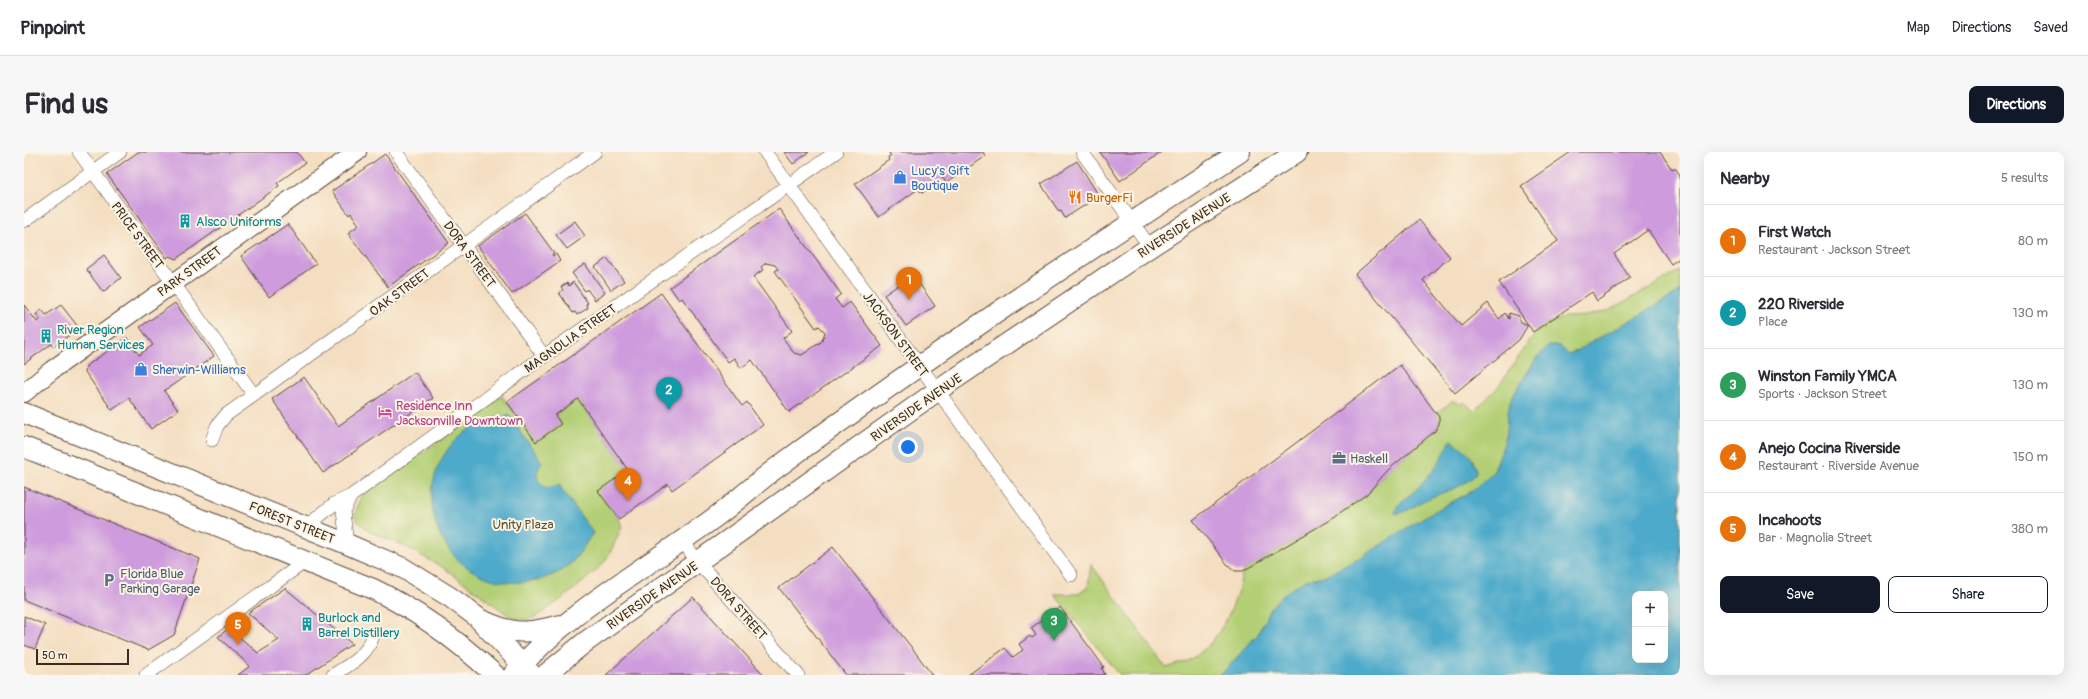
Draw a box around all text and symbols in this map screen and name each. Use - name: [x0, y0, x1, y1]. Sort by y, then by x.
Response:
- text: Pinpoint: [20, 16, 85, 40]
- text: Map: [1907, 19, 1930, 36]
- text: Directions: [1952, 19, 2011, 36]
- text: Saved: [2033, 19, 2068, 36]
- button: Directions: [1969, 86, 2064, 123]
- text: Find us: [24, 87, 108, 122]
- place label: Lucy's Gift Boutique: [911, 163, 970, 194]
- text: Nearby: [1720, 168, 1769, 189]
- shop icon: Lucy's Gift Boutique: [892, 169, 908, 185]
- text: 5 results: [2001, 170, 2048, 186]
- restaurant icon: BurgerFi: [1067, 189, 1083, 205]
- place label: BurgerFi: [1086, 190, 1132, 206]
- street label: RIVERSIDE AVENUE: [1135, 190, 1234, 262]
- street label: PRICE STREET: [107, 199, 167, 272]
- building icon: Alsco Uniforms: [177, 213, 193, 229]
- place label: Alsco Uniforms: [196, 214, 282, 230]
- street label: DORA STREET: [440, 218, 499, 291]
- text: First Watch: [1758, 223, 1831, 242]
- text: 1: [1730, 233, 1736, 249]
- text: 80 m: [2018, 233, 2048, 249]
- text: Restaurant · Jackson Street: [1758, 242, 1910, 258]
- street label: PARK STREET: [154, 243, 225, 300]
- street label: OAK STREET: [366, 266, 433, 320]
- pin: 1: [896, 267, 922, 300]
- street label: JACKSON STREET: [859, 289, 931, 380]
- text: 220 Riverside: [1758, 295, 1844, 314]
- street label: MAGNOLIA STREET: [521, 301, 620, 377]
- text: 2: [1729, 305, 1737, 321]
- text: 130 m: [2012, 305, 2048, 321]
- text: Place: [1758, 314, 1787, 330]
- place label: River Region Human Services: [57, 322, 145, 353]
- building icon: River Region Human Services: [38, 328, 54, 344]
- shop icon: Sherwin-Williams: [133, 361, 149, 377]
- place label: Sherwin-Williams: [152, 362, 246, 378]
- text: Winston Family YMCA: [1758, 367, 1897, 386]
- street label: RIVERSIDE AVENUE: [868, 370, 966, 445]
- pin: 2: [656, 377, 682, 410]
- text: 3: [1729, 377, 1737, 393]
- text: 130 m: [2012, 377, 2048, 393]
- text: Sports · Jackson Street: [1758, 386, 1887, 402]
- place label: Residence Inn Jacksonville Downtown: [396, 398, 523, 429]
- hotel icon: Residence Inn Jacksonville Downtown: [377, 404, 393, 420]
- your location: [898, 437, 918, 457]
- text: Anejo Cocina Riverside: [1758, 439, 1900, 458]
- text: 4: [1729, 449, 1737, 465]
- text: 150 m: [2013, 449, 2048, 465]
- office icon: Haskell: [1331, 450, 1347, 466]
- place label: Haskell: [1350, 451, 1388, 467]
- text: Restaurant · Riverside Avenue: [1758, 458, 1919, 474]
- pin: 4: [615, 468, 641, 501]
- street label: FOREST STREET: [246, 498, 337, 547]
- text: Incahoots: [1758, 511, 1821, 530]
- park label: Unity Plaza: [492, 517, 554, 533]
- text: 5: [1729, 521, 1737, 537]
- text: 380 m: [2011, 521, 2048, 537]
- text: Bar · Magnolia Street: [1758, 530, 1872, 546]
- street label: RIVERSIDE AVENUE: [604, 558, 702, 633]
- place label: Florida Blue Parking Garage: [120, 566, 201, 597]
- parking icon: Florida Blue Parking Garage: [101, 572, 117, 588]
- street label: DORA STREET: [707, 574, 770, 643]
- button: Save: [1720, 576, 1880, 613]
- button: Share: [1888, 576, 2048, 613]
- map controls: [1632, 591, 1668, 663]
- button: +: [1632, 591, 1668, 627]
- pin: 3: [1041, 608, 1067, 641]
- place label: Burlock and Barrel Distillery: [318, 610, 400, 641]
- pin: 5: [225, 612, 251, 645]
- building icon: Burlock and Barrel Distillery: [299, 616, 315, 632]
- button: −: [1632, 627, 1668, 663]
- scale bar: [36, 647, 129, 666]
- text: 50 m: [42, 649, 68, 662]

